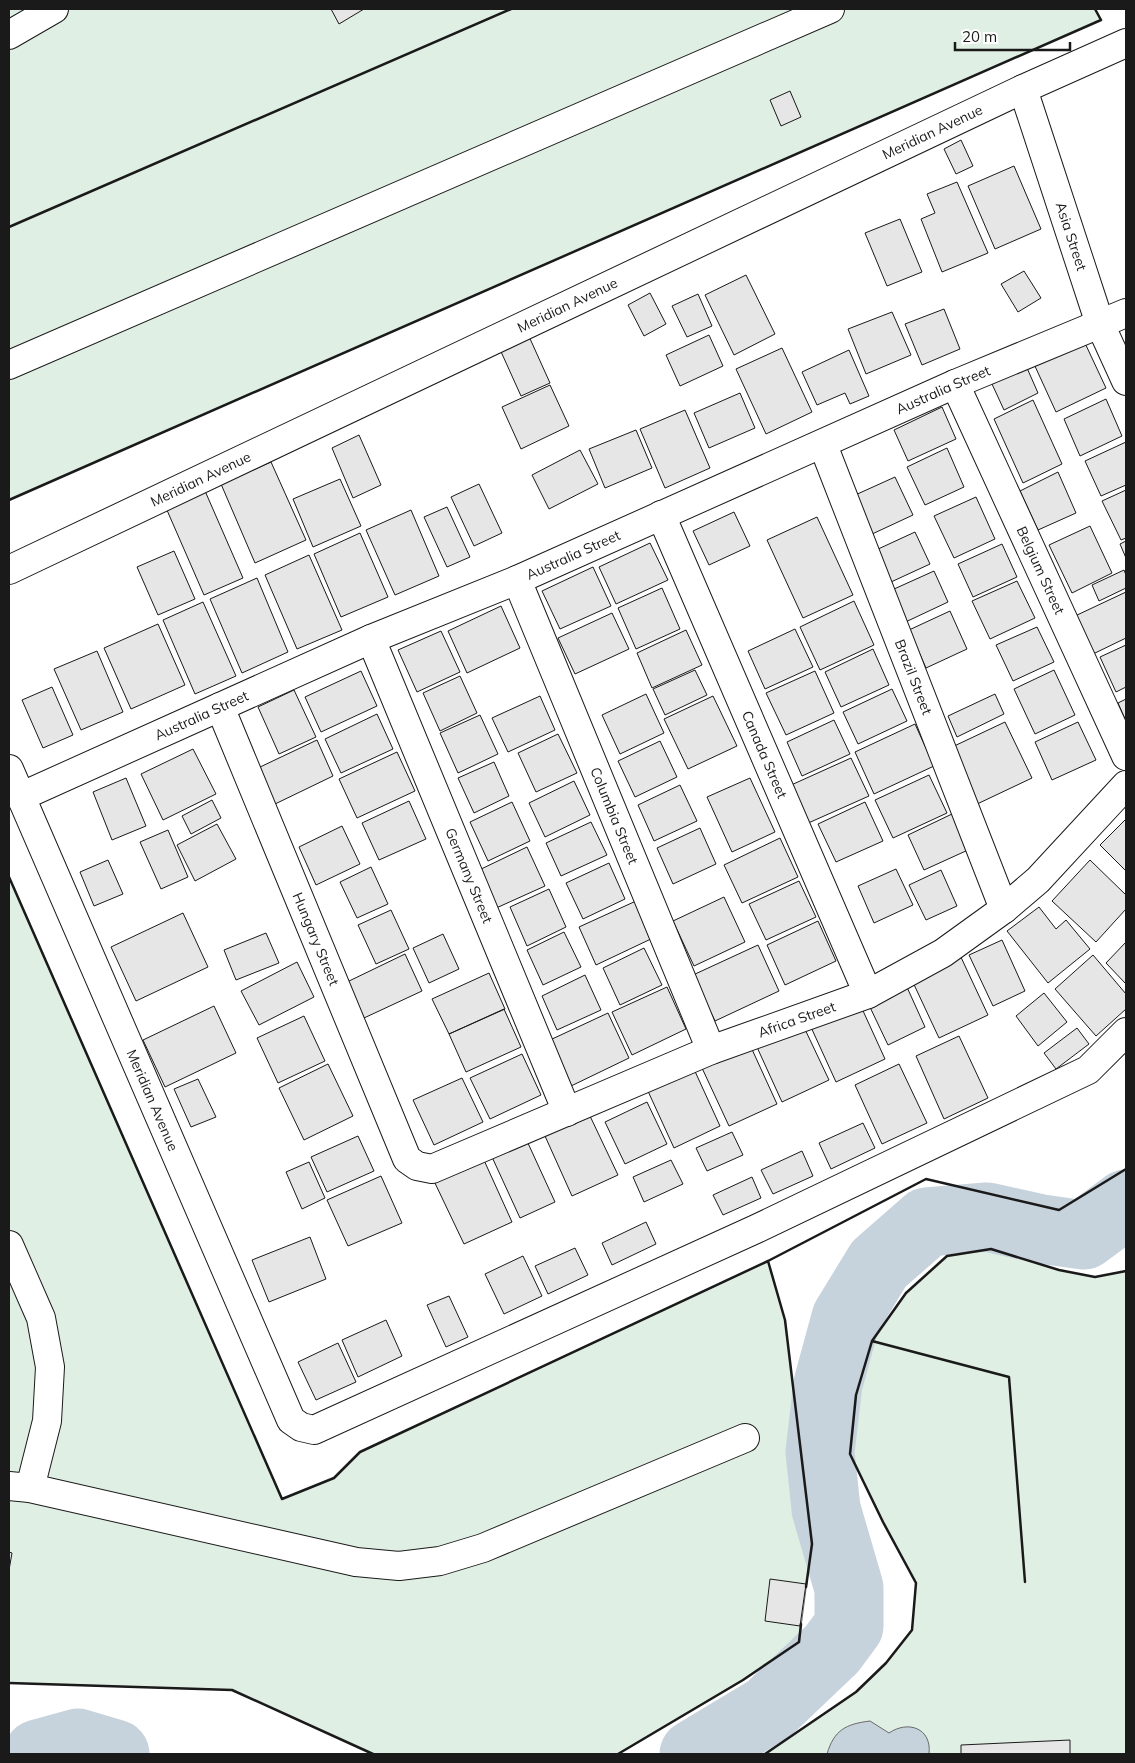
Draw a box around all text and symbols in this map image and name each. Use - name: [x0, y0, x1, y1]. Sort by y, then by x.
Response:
- scale bar: [955, 20, 1070, 52]
- text: 20 m: [962, 27, 997, 46]
- street label: Meridian Avenue: [879, 101, 985, 163]
- street label: Asia Street: [1052, 200, 1091, 273]
- street label: Meridian Avenue: [514, 274, 620, 337]
- street label: Australia Street: [893, 361, 993, 418]
- street label: Meridian Avenue: [147, 448, 254, 511]
- street label: Belgium Street: [1013, 523, 1069, 617]
- street label: Australia Street: [523, 526, 623, 584]
- street label: Brazil Street: [891, 637, 936, 717]
- street label: Australia Street: [152, 686, 251, 744]
- street label: Canada Street: [738, 708, 791, 801]
- street label: Columbia Street: [586, 764, 642, 867]
- street label: Germany Street: [441, 825, 497, 926]
- street label: Hungary Street: [289, 890, 343, 988]
- street label: Africa Street: [756, 997, 838, 1042]
- street label: Meridian Avenue: [123, 1047, 182, 1154]

